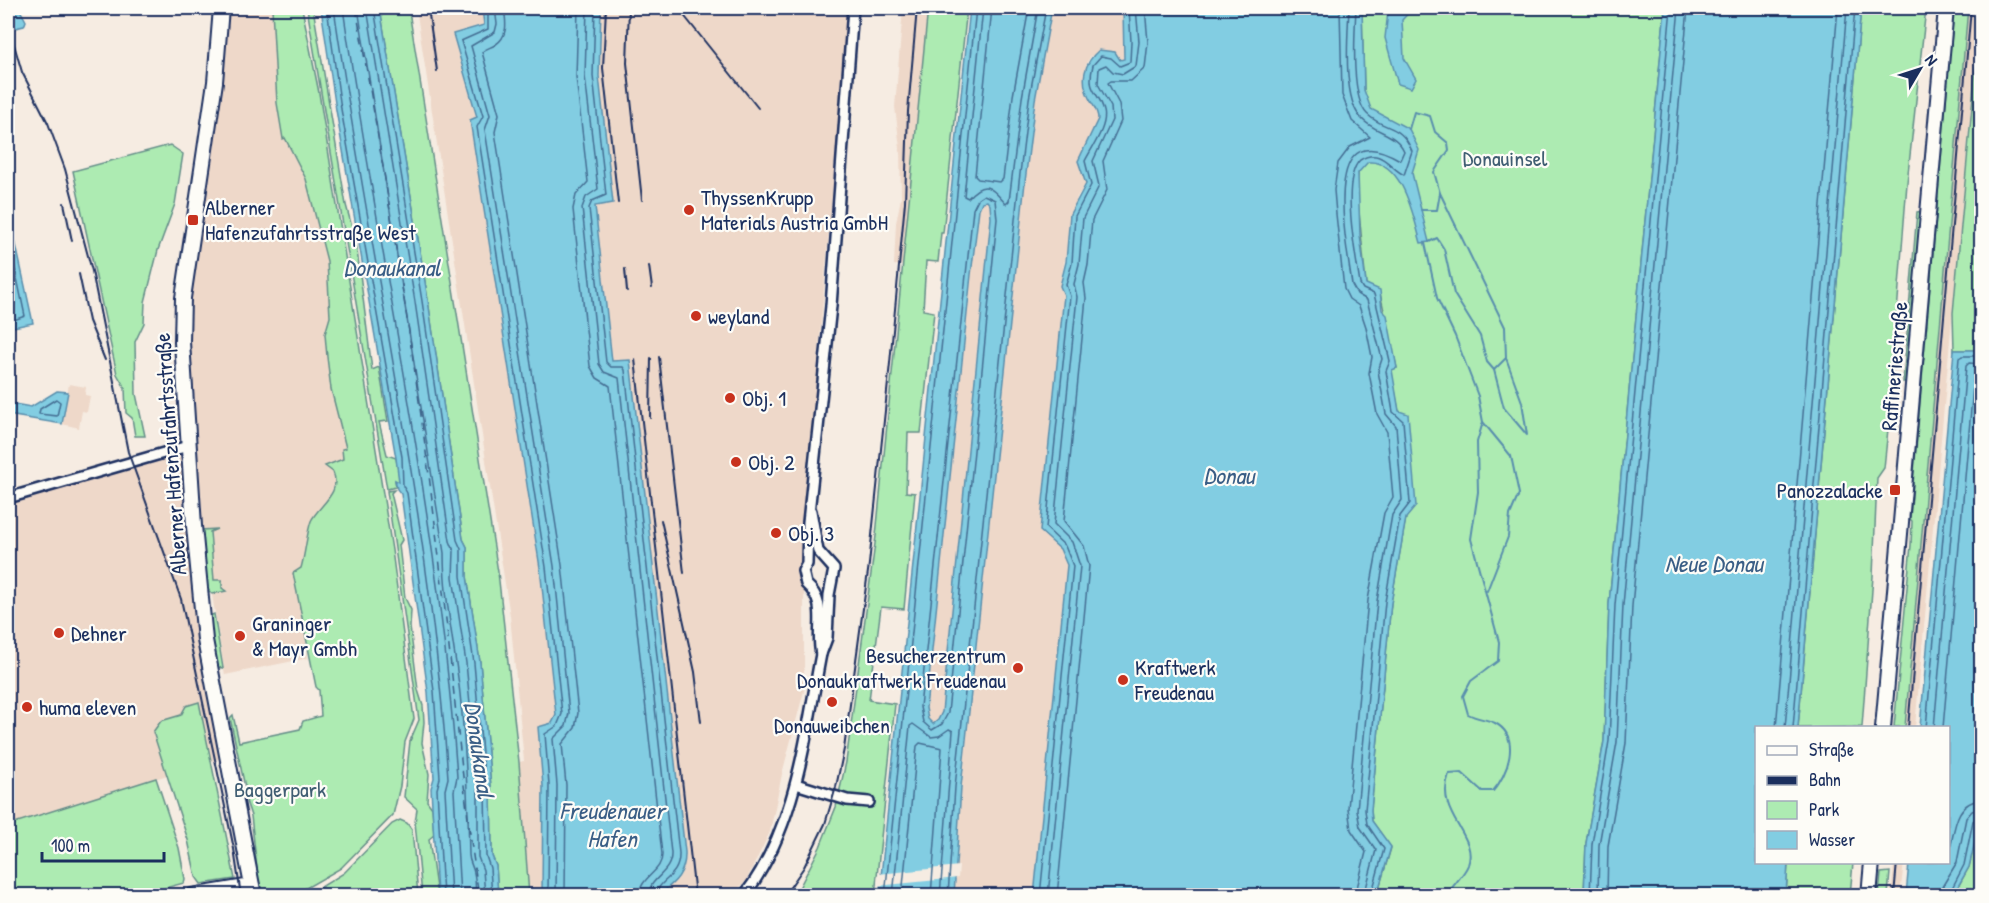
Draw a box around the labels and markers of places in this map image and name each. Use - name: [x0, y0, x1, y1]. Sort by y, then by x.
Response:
- place label: ThyssenKrupp Materials Austria GmbH: [701, 182, 888, 237]
- place label: Alberner Hafenzufahrtsstraße West: [205, 192, 416, 247]
- marker: ThyssenKrupp Materials Austria GmbH: [682, 203, 696, 217]
- marker: Alberner Hafenzufahrtsstraße West: [186, 213, 200, 227]
- place label: weyland: [708, 301, 770, 331]
- marker: weyland: [689, 309, 703, 323]
- place label: Obj. 1: [742, 383, 786, 413]
- marker: Obj. 1: [723, 391, 737, 405]
- place label: Obj. 2: [748, 447, 795, 477]
- marker: Obj. 2: [729, 455, 743, 469]
- place label: Panozzalacke: [1777, 475, 1883, 505]
- marker: Panozzalacke: [1888, 483, 1902, 497]
- place label: Obj. 3: [788, 518, 834, 548]
- marker: Obj. 3: [769, 526, 783, 540]
- place label: Graninger & Mayr Gmbh: [252, 608, 357, 663]
- place label: Dehner: [71, 618, 127, 648]
- marker: Dehner: [52, 626, 66, 640]
- marker: Graninger & Mayr Gmbh: [233, 629, 247, 643]
- place label: Besucherzentrum Donaukraftwerk Freudenau: [797, 640, 1006, 695]
- place label: Kraftwerk Freudenau: [1134, 652, 1216, 707]
- marker: Besucherzentrum Donaukraftwerk Freudenau: [1011, 661, 1025, 675]
- marker: Kraftwerk Freudenau: [1116, 673, 1130, 687]
- place label: huma eleven: [39, 692, 137, 722]
- marker: Donauweibchen: [825, 695, 839, 709]
- marker: huma eleven: [20, 700, 34, 714]
- place label: Donauweibchen: [774, 710, 890, 740]

